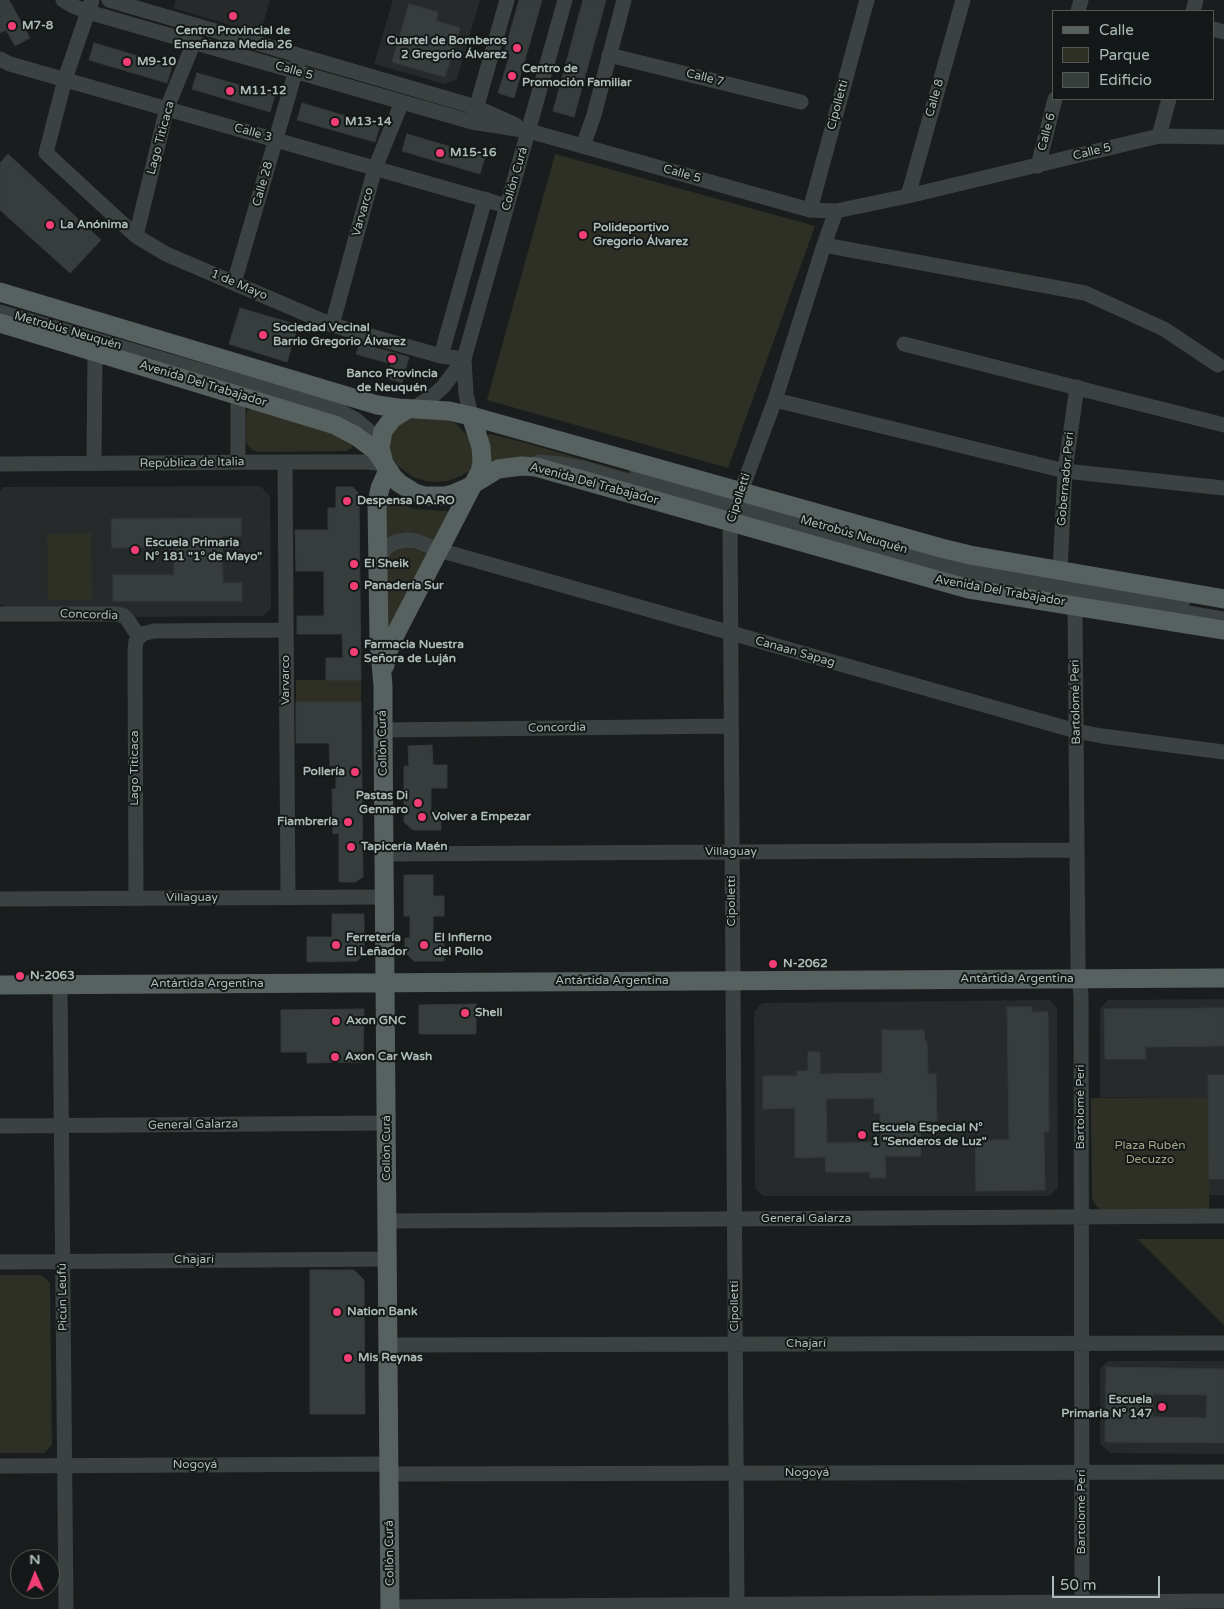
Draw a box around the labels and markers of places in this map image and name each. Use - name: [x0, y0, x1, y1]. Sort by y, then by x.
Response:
- marker: Centro Provincial de Enseñanza Media 26: [227, 10, 239, 22]
- place label: M7-8: [22, 19, 53, 33]
- marker: M7-8: [6, 20, 18, 32]
- place label: Centro Provincial de Enseñanza Media 26: [174, 24, 292, 52]
- place label: Cuartel de Bomberos 2 Gregorio Álvarez: [387, 34, 507, 62]
- marker: Cuartel de Bomberos 2 Gregorio Álvarez: [511, 42, 523, 54]
- place label: M9-10: [137, 55, 176, 69]
- marker: M9-10: [121, 56, 133, 68]
- place label: Centro de Promoción Familiar: [522, 62, 632, 90]
- marker: Centro de Promoción Familiar: [506, 70, 518, 82]
- place label: M11-12: [240, 84, 287, 98]
- marker: M11-12: [224, 85, 236, 97]
- place label: M13-14: [345, 115, 392, 129]
- marker: M13-14: [329, 116, 341, 128]
- place label: M15-16: [450, 146, 497, 160]
- marker: M15-16: [434, 147, 446, 159]
- place label: La Anónima: [60, 218, 128, 232]
- marker: La Anónima: [44, 219, 56, 231]
- place label: Polideportivo Gregorio Álvarez: [593, 221, 688, 249]
- marker: Polideportivo Gregorio Álvarez: [577, 229, 589, 241]
- place label: Sociedad Vecinal Barrio Gregorio Álvarez: [273, 321, 406, 349]
- marker: Sociedad Vecinal Barrio Gregorio Álvarez: [257, 329, 269, 341]
- marker: Banco Provincia de Neuquén: [386, 353, 398, 365]
- place label: Banco Provincia de Neuquén: [346, 367, 438, 395]
- place label: Despensa DA.RO: [357, 494, 455, 508]
- marker: Despensa DA.RO: [341, 495, 353, 507]
- place label: Escuela Primaria N° 181 "1° de Mayo": [145, 536, 262, 564]
- marker: Escuela Primaria N° 181 "1° de Mayo": [129, 544, 141, 556]
- place label: El Sheik: [364, 557, 409, 571]
- marker: El Sheik: [348, 558, 360, 570]
- place label: Panadería Sur: [364, 579, 444, 593]
- marker: Panadería Sur: [348, 580, 360, 592]
- place label: Farmacia Nuestra Señora de Luján: [364, 638, 464, 666]
- marker: Farmacia Nuestra Señora de Luján: [348, 646, 360, 658]
- place label: Pollería: [303, 765, 345, 779]
- marker: Pollería: [349, 766, 361, 778]
- place label: Pastas Di Gennaro: [356, 789, 408, 817]
- marker: Pastas Di Gennaro: [412, 797, 424, 809]
- place label: Volver a Empezar: [432, 810, 531, 824]
- marker: Volver a Empezar: [416, 811, 428, 823]
- place label: Fiambrería: [277, 815, 338, 829]
- marker: Fiambrería: [342, 816, 354, 828]
- place label: Tapicería Maén: [361, 840, 448, 854]
- marker: Tapicería Maén: [345, 841, 357, 853]
- place label: Ferretería El Leñador: [346, 931, 407, 959]
- place label: El Infierno del Pollo: [434, 931, 492, 959]
- marker: Ferretería El Leñador: [330, 939, 342, 951]
- marker: El Infierno del Pollo: [418, 939, 430, 951]
- place label: N-2062: [783, 957, 828, 971]
- marker: N-2062: [767, 958, 779, 970]
- place label: N-2063: [30, 969, 75, 983]
- marker: N-2063: [14, 970, 26, 982]
- place label: Shell: [475, 1006, 502, 1020]
- marker: Shell: [459, 1007, 471, 1019]
- place label: Axon GNC: [346, 1014, 406, 1028]
- marker: Axon GNC: [330, 1015, 342, 1027]
- place label: Axon Car Wash: [345, 1050, 432, 1064]
- marker: Axon Car Wash: [329, 1051, 341, 1063]
- place label: Escuela Especial N° 1 "Senderos de Luz": [872, 1121, 987, 1149]
- marker: Escuela Especial N° 1 "Senderos de Luz": [856, 1129, 868, 1141]
- place label: Nation Bank: [347, 1305, 417, 1319]
- marker: Nation Bank: [331, 1306, 343, 1318]
- place label: Mis Reynas: [358, 1351, 423, 1365]
- marker: Mis Reynas: [342, 1352, 354, 1364]
- place label: Escuela Primaria N° 147: [1061, 1393, 1152, 1421]
- marker: Escuela Primaria N° 147: [1156, 1401, 1168, 1413]

